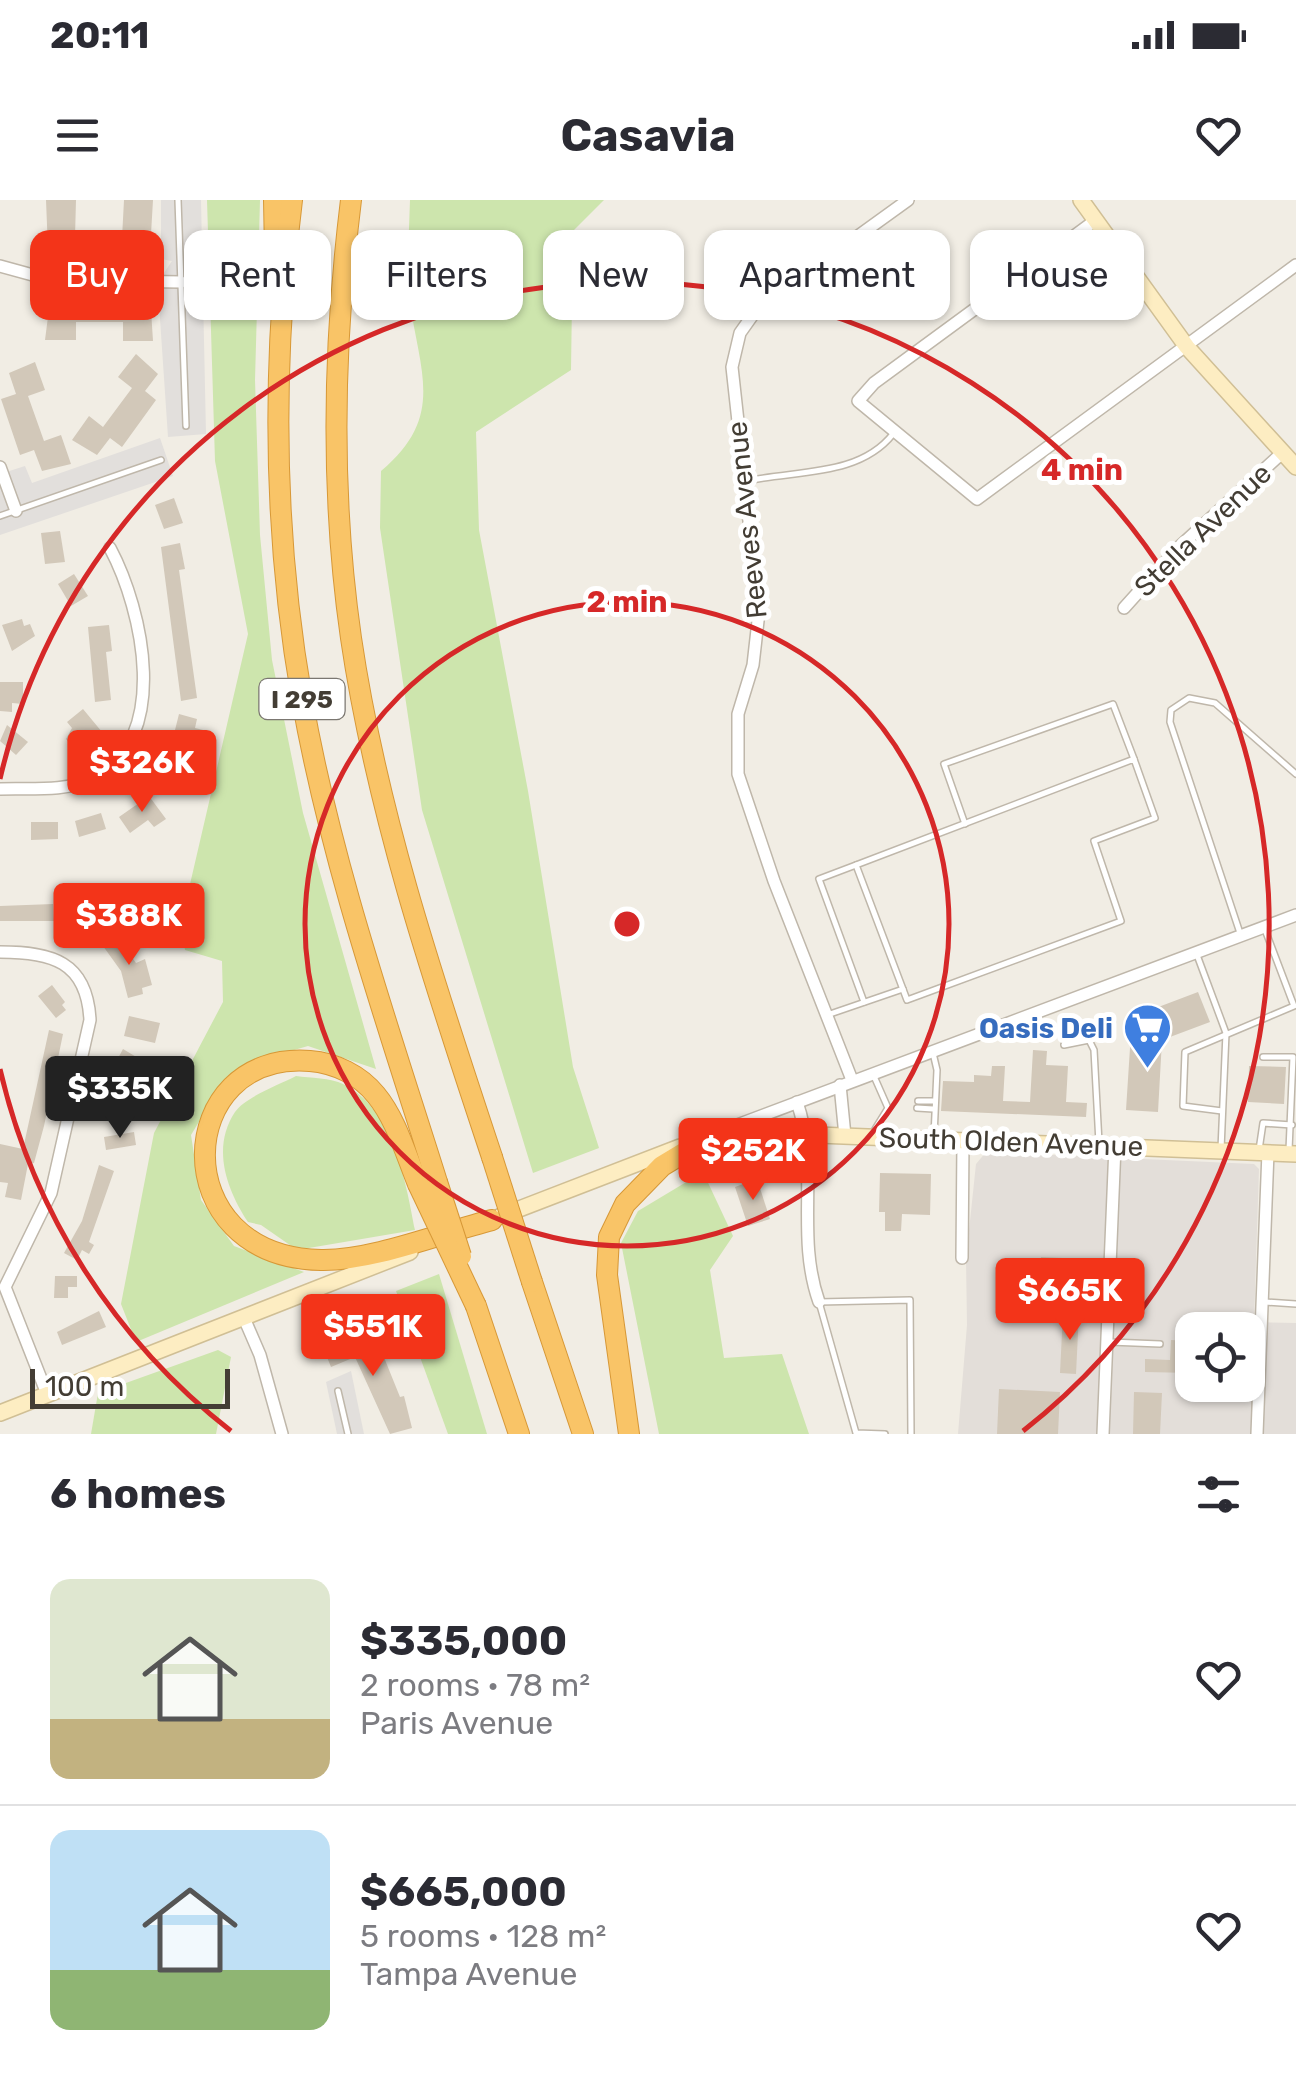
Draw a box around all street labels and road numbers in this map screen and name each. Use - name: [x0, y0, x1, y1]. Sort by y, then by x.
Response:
- street label: Reeves Avenue: [720, 420, 774, 620]
- street label: Stella Avenue: [1128, 457, 1278, 603]
- road number: I 295: [260, 679, 344, 719]
- street label: South Olden Avenue: [878, 1121, 1144, 1163]

